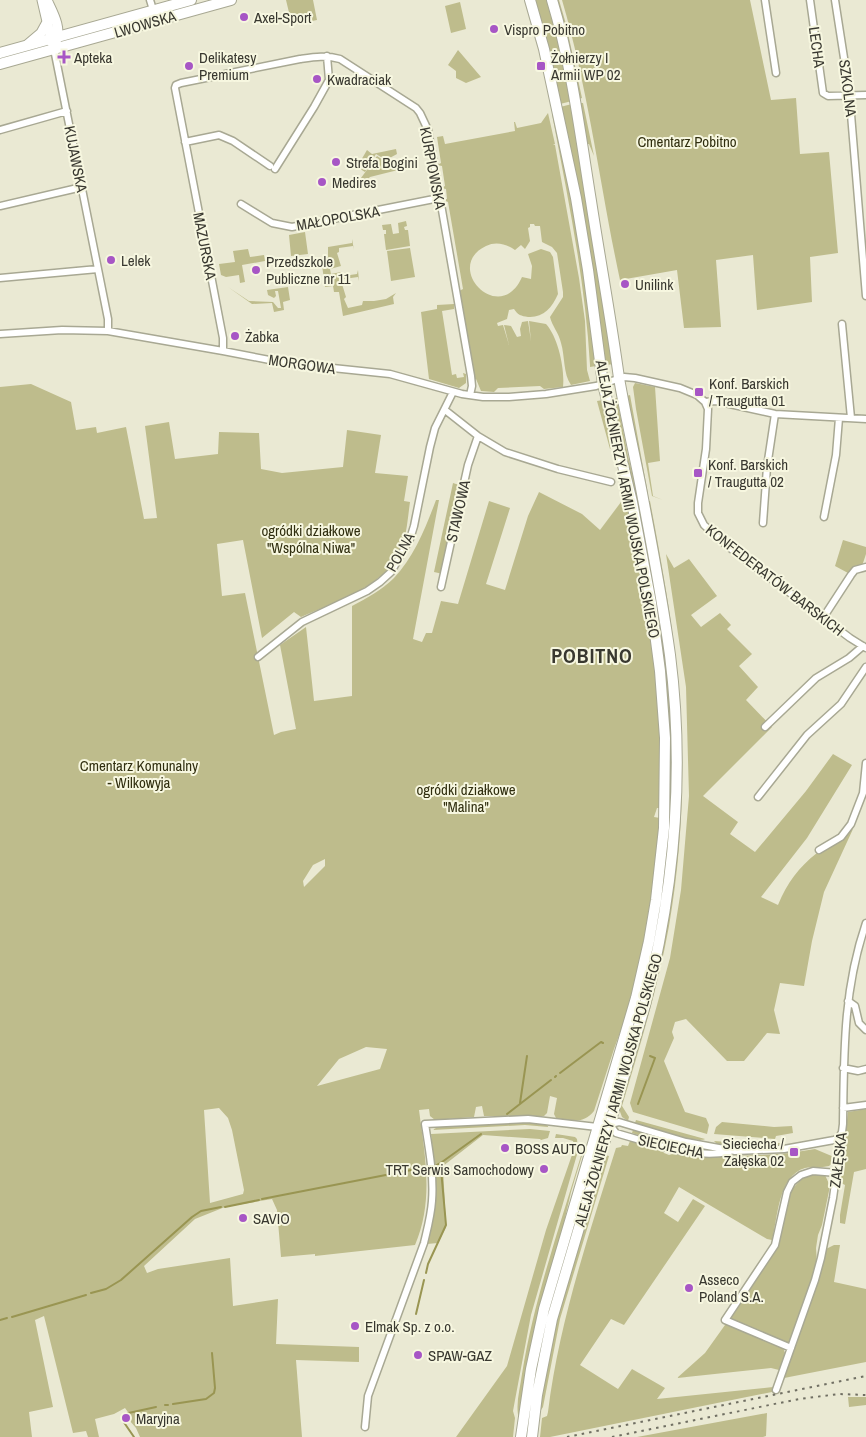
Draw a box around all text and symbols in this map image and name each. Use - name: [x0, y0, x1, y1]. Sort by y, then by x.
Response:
- street label: LWOWSKA: [112, 5, 179, 43]
- place label: Axel-Sport: [253, 7, 312, 28]
- marker: Axel-Sport: [238, 11, 250, 23]
- place label: Vispro Pobitno: [504, 19, 585, 40]
- marker: Vispro Pobitno: [488, 23, 500, 35]
- street label: LECHA: [804, 25, 830, 70]
- place label: Apteka: [73, 47, 112, 68]
- place label: Delikatesy Premium: [199, 47, 257, 85]
- place label: Żołnierzy I Armii WP 02: [550, 47, 621, 85]
- marker: Apteka: [58, 51, 70, 63]
- street label: SZKOLNA: [834, 58, 862, 119]
- marker: Delikatesy Premium: [183, 60, 195, 72]
- marker: Żołnierzy I Armii WP 02: [535, 60, 547, 72]
- place label: Kwadraciak: [327, 69, 392, 90]
- marker: Kwadraciak: [311, 73, 323, 85]
- street label: KUJAWSKA: [59, 124, 93, 195]
- street label: KURPIOWSKA: [415, 125, 451, 212]
- park label: Cmentarz Pobitno: [637, 131, 737, 152]
- place label: Strefa Bogini: [346, 152, 418, 173]
- marker: Strefa Bogini: [330, 156, 342, 168]
- place label: Medires: [332, 172, 376, 193]
- marker: Medires: [316, 176, 328, 188]
- street label: MAŁOPOLSKA: [295, 200, 382, 236]
- street label: MAZURSKA: [188, 210, 222, 282]
- place label: Lelek: [121, 250, 151, 271]
- place label: Przedszkole Publiczne nr 11: [266, 251, 351, 289]
- marker: Lelek: [105, 254, 117, 266]
- marker: Przedszkole Publiczne nr 11: [250, 264, 262, 276]
- place label: Unilink: [635, 274, 674, 295]
- marker: Unilink: [619, 278, 631, 290]
- place label: Żabka: [245, 326, 279, 347]
- marker: Żabka: [229, 330, 241, 342]
- street label: MORGOWA: [267, 349, 338, 379]
- street label: ALEJA ŻOŁNIERZY I ARMII WOJSKA POLSKIEGO: [591, 357, 665, 640]
- place label: Konf. Barskich / Traugutta 01: [709, 373, 789, 411]
- marker: Konf. Barskich / Traugutta 01: [693, 386, 705, 398]
- place label: Konf. Barskich / Traugutta 02: [708, 454, 788, 492]
- marker: Konf. Barskich / Traugutta 02: [692, 467, 704, 479]
- street label: STAWOWA: [441, 477, 476, 544]
- street label: KONFEDERATÓW BARSKICH: [701, 519, 849, 641]
- park label: ogródki działkowe "Wspólna Niwa": [261, 520, 361, 558]
- street label: POLNA: [381, 528, 420, 575]
- district label: POBITNO: [551, 642, 633, 669]
- park label: Cmentarz Komunalny - Wilkowyja: [80, 755, 199, 793]
- park label: ogródki działkowe "Malina": [416, 779, 516, 817]
- street label: ALEJA ŻOŁNIERZY I ARMII WOJSKA POLSKIEGO: [569, 951, 667, 1230]
- street label: SIECIECHA: [636, 1129, 706, 1163]
- street label: ZAŁĘSKA: [824, 1130, 852, 1189]
- place label: Sieciecha / Załęska 02: [722, 1133, 785, 1171]
- place label: BOSS AUTO: [515, 1138, 586, 1159]
- marker: BOSS AUTO: [499, 1142, 511, 1154]
- marker: Sieciecha / Załęska 02: [788, 1146, 800, 1158]
- place label: TRT Serwis Samochodowy: [385, 1159, 535, 1180]
- marker: TRT Serwis Samochodowy: [538, 1163, 550, 1175]
- place label: SAVIO: [253, 1208, 290, 1229]
- marker: SAVIO: [237, 1212, 249, 1224]
- place label: Asseco Poland S.A.: [698, 1269, 764, 1307]
- marker: Asseco Poland S.A.: [683, 1282, 695, 1294]
- place label: Elmak Sp. z o.o.: [365, 1316, 455, 1337]
- marker: Elmak Sp. z o.o.: [349, 1320, 361, 1332]
- place label: SPAW-GAZ: [428, 1345, 493, 1366]
- marker: SPAW-GAZ: [412, 1349, 424, 1361]
- place label: Maryjna: [136, 1408, 180, 1429]
- marker: Maryjna: [120, 1412, 132, 1424]

